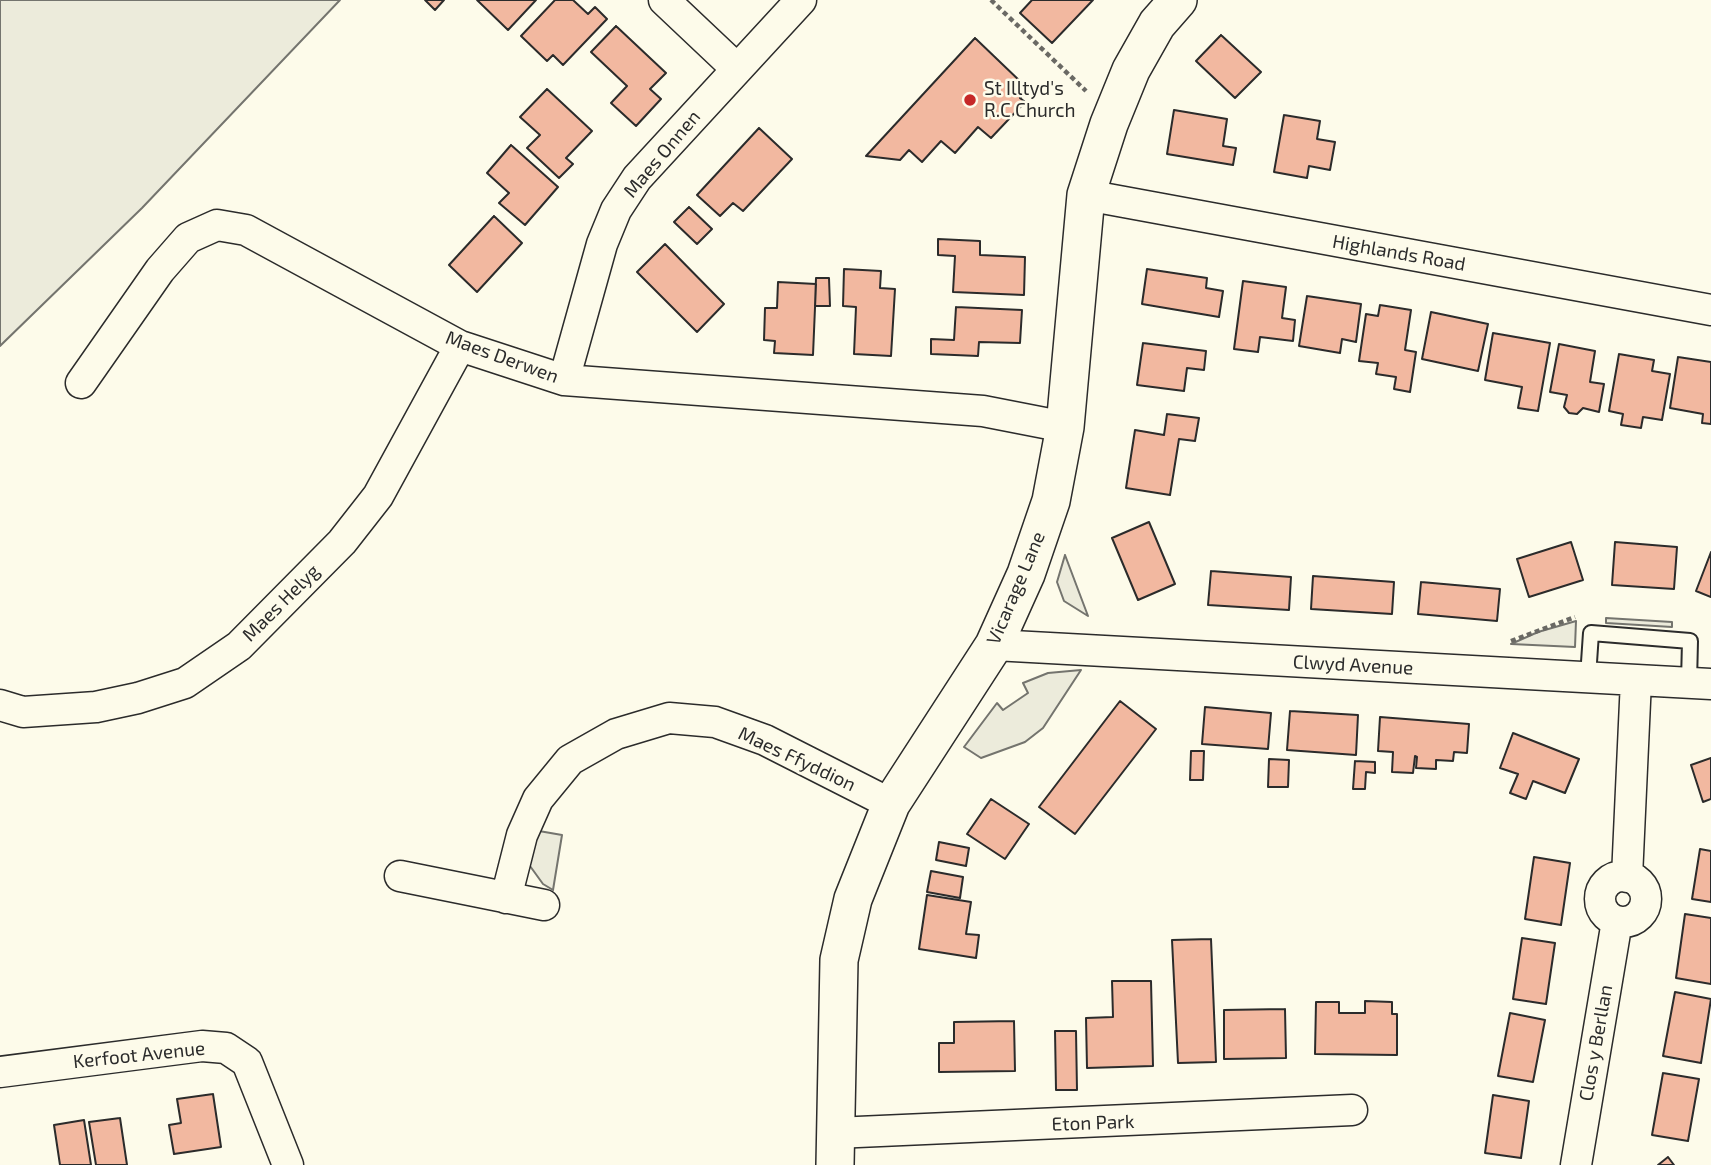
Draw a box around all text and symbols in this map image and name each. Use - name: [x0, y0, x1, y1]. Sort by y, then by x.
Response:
- place label: St Illtyd's R.C Church: [984, 78, 1076, 122]
- marker: St Illtyd's R.C Church: [962, 92, 978, 108]
- street label: Maes Onnen: [619, 106, 705, 202]
- street label: Highlands Road: [1331, 230, 1467, 276]
- street label: Maes Derwen: [442, 326, 562, 388]
- street label: Vicarage Lane: [982, 528, 1050, 648]
- street label: Maes Helyg: [238, 560, 324, 646]
- street label: Clwyd Avenue: [1292, 650, 1414, 680]
- street label: Maes Ffyddion: [735, 722, 859, 796]
- street label: Clos y Berllan: [1575, 983, 1617, 1103]
- street label: Kerfoot Avenue: [72, 1037, 206, 1073]
- street label: Eton Park: [1051, 1110, 1135, 1136]

